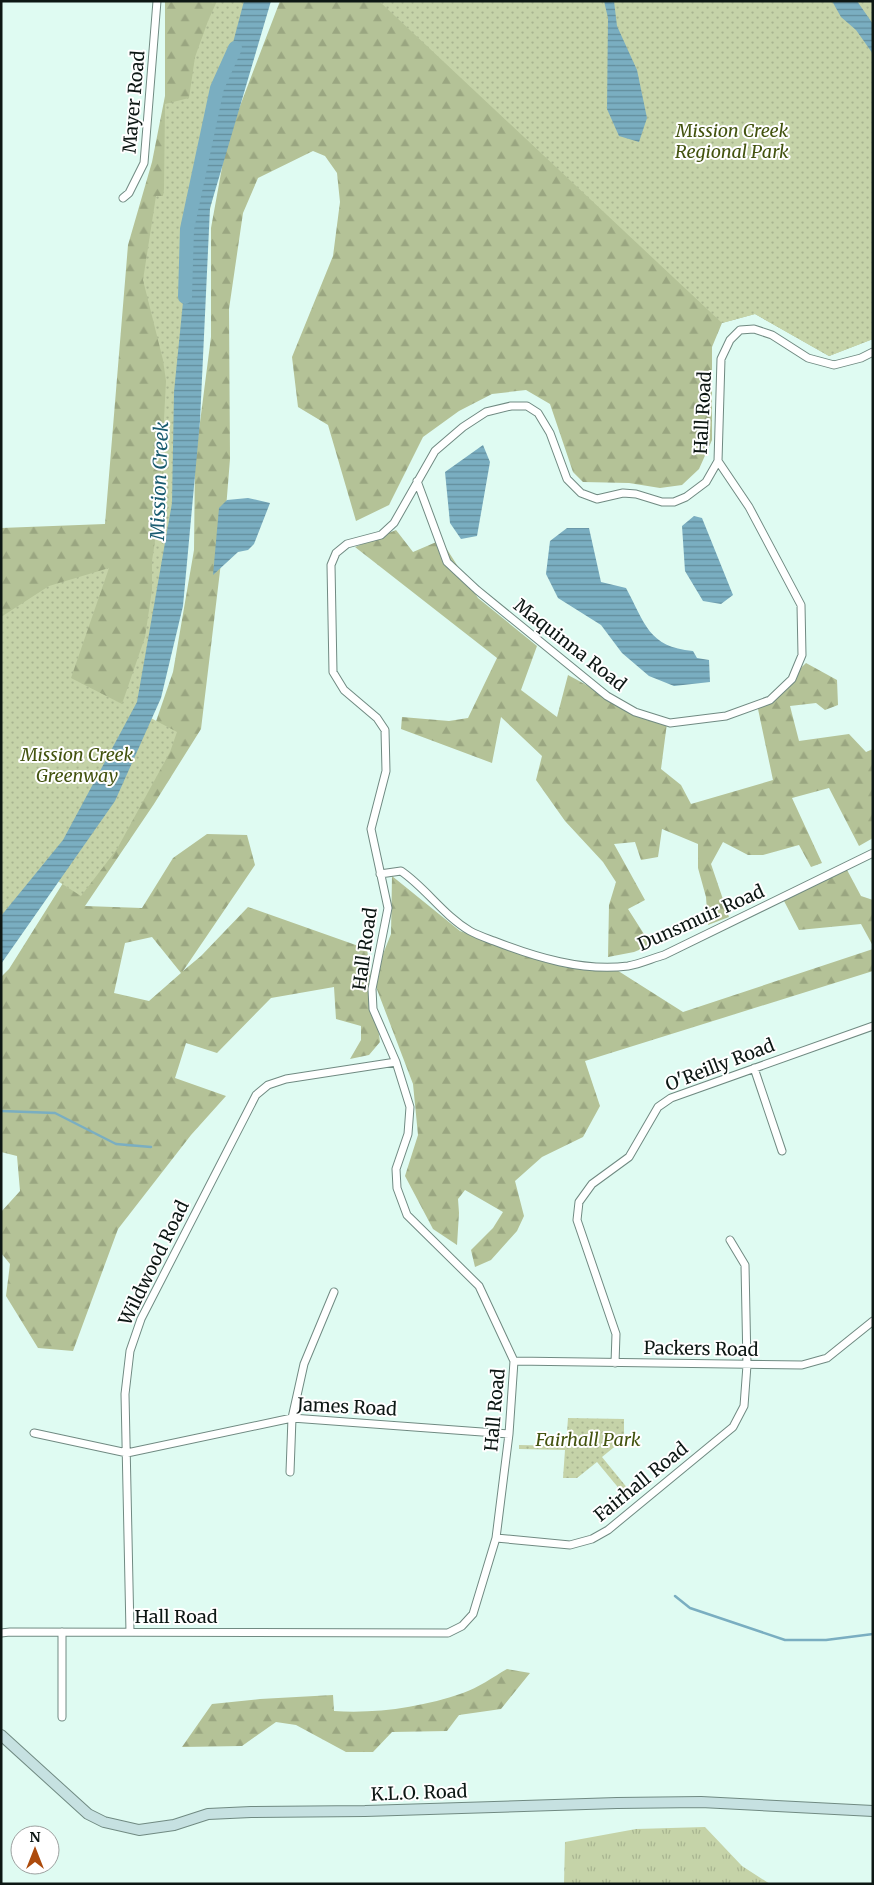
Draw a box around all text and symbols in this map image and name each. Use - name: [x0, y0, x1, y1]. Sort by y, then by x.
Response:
- street label: Mayer Road: [118, 50, 149, 154]
- park label: Mission Creek Regional Park: [675, 119, 789, 163]
- street label: Hall Road: [689, 371, 716, 455]
- water label: Mission Creek: [145, 421, 173, 542]
- street label: Maquinna Road: [509, 593, 631, 696]
- park label: Mission Creek Greenway: [20, 743, 133, 787]
- street label: Dunsmuir Road: [634, 879, 768, 956]
- street label: Hall Road: [347, 906, 382, 992]
- street label: O'Reilly Road: [662, 1033, 778, 1096]
- street label: Wildwood Road: [113, 1197, 194, 1330]
- street label: Packers Road: [643, 1336, 759, 1361]
- street label: Hall Road: [479, 1367, 510, 1452]
- street label: James Road: [296, 1392, 398, 1421]
- park label: Fairhall Park: [535, 1428, 641, 1451]
- street label: Fairhall Road: [589, 1437, 692, 1526]
- street label: Hall Road: [134, 1605, 218, 1628]
- street label: K.L.O. Road: [370, 1779, 468, 1806]
- north arrow: [10, 1825, 60, 1875]
- text: N: [29, 1828, 41, 1846]

